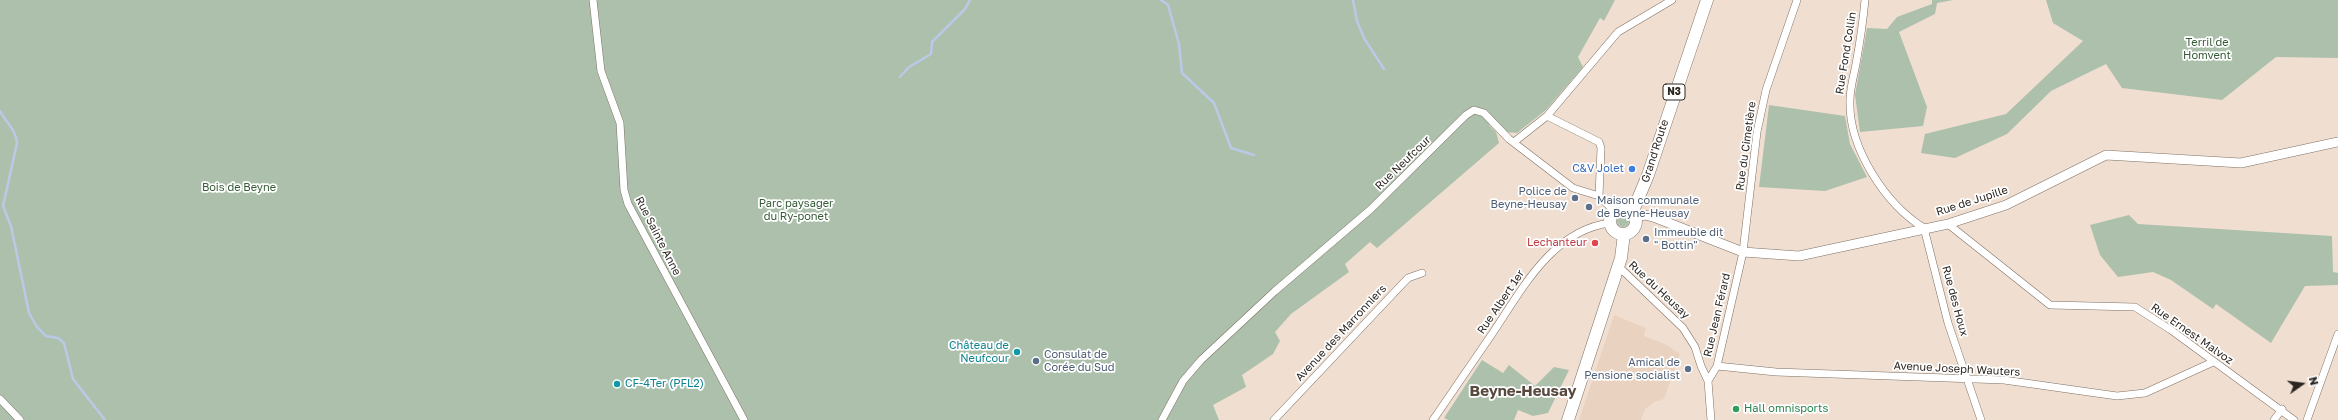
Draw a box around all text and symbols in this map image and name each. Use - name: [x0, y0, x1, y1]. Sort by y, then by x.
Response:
- street label: Rue Fond Collin: [1833, 11, 1859, 95]
- park label: Terril de Homvent: [2183, 36, 2231, 62]
- road number: N3: [1663, 84, 1685, 100]
- street label: Rue du Cimetière: [1733, 100, 1759, 192]
- street label: Grand'Route: [1639, 118, 1671, 184]
- street label: Rue Neufcour: [1373, 133, 1433, 193]
- place label: C&V Jolet: [1572, 162, 1624, 176]
- marker: C&V Jolet: [1627, 164, 1637, 174]
- park label: Bois de Beyne: [202, 181, 276, 195]
- street label: Rue de Jupille: [1934, 183, 2010, 219]
- place label: Police de Beyne-Heusay: [1491, 185, 1567, 211]
- marker: Police de Beyne-Heusay: [1570, 193, 1580, 203]
- street label: Rue Sainte Anne: [632, 194, 684, 278]
- place label: Maison communale de Beyne-Heusay: [1597, 194, 1699, 220]
- park label: Parc paysager du Ry-ponet: [759, 197, 833, 223]
- marker: Maison communale de Beyne-Heusay: [1584, 202, 1594, 212]
- place label: Immeuble dit " Bottin": [1654, 226, 1723, 252]
- marker: Immeuble dit " Bottin": [1641, 234, 1651, 244]
- place label: Lechanteur: [1527, 236, 1587, 250]
- marker: Lechanteur: [1590, 238, 1600, 248]
- street label: Rue du Heusay: [1626, 258, 1692, 322]
- street label: Rue des Houx: [1939, 264, 1971, 338]
- street label: Rue Albert 1er: [1475, 267, 1527, 337]
- street label: Rue Jean Férard: [1701, 272, 1733, 358]
- street label: Avenue des Marronniers: [1293, 282, 1389, 384]
- street label: Rue Ernest Malvoz: [2148, 301, 2236, 367]
- place label: Château de Neufcour: [949, 339, 1009, 365]
- marker: Château de Neufcour: [1012, 347, 1022, 357]
- place label: Consulat de Corée du Sud: [1044, 348, 1114, 374]
- marker: Consulat de Corée du Sud: [1031, 356, 1041, 366]
- place label: Amical de Pensione socialist: [1584, 356, 1680, 382]
- street label: Avenue Joseph Wauters: [1893, 359, 2021, 379]
- marker: Amical de Pensione socialist: [1683, 364, 1693, 374]
- north arrow: [2282, 364, 2322, 404]
- text: N: [2307, 375, 2321, 387]
- place label: CF-4Ter (PFL2): [625, 377, 704, 391]
- marker: CF-4Ter (PFL2): [612, 379, 622, 389]
- district label: Beyne-Heusay: [1470, 382, 1576, 400]
- place label: Hall omnisports: [1744, 402, 1828, 416]
- marker: Hall omnisports: [1731, 404, 1741, 414]

